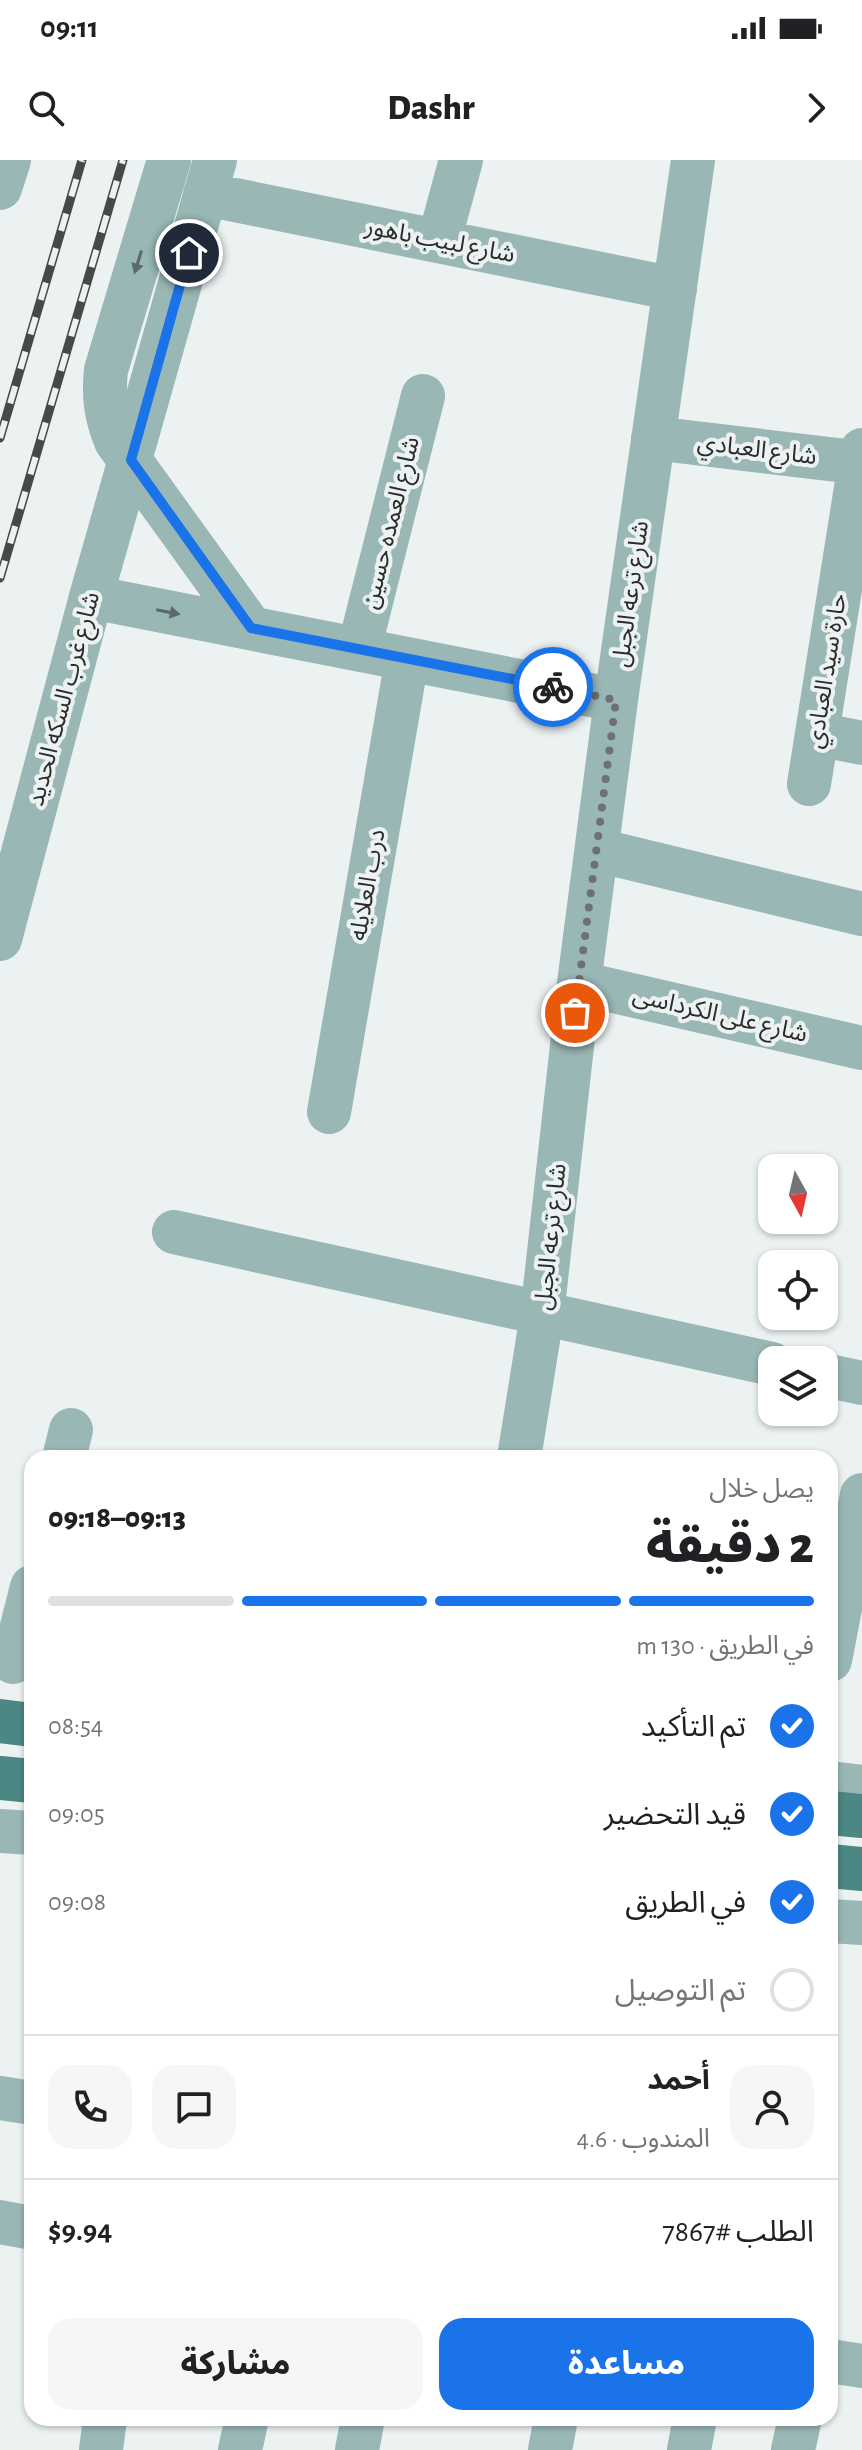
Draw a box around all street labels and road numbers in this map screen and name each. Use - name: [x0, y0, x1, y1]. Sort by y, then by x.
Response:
- street label: شارع لبيب باهور: [361, 215, 517, 271]
- street label: شارع العبادي: [695, 431, 818, 475]
- street label: شارع العمده حسين: [358, 434, 428, 613]
- street label: شارع ترعه الجبل: [609, 519, 657, 669]
- street label: شارع غرب السكه الحديد: [24, 590, 108, 810]
- street label: حارة سيد العبادي: [803, 592, 857, 751]
- street label: درب العلايله: [346, 827, 391, 943]
- street label: شارع على الكرداسى: [630, 983, 810, 1051]
- street label: شارع ترعه الجبل: [531, 1162, 575, 1312]

